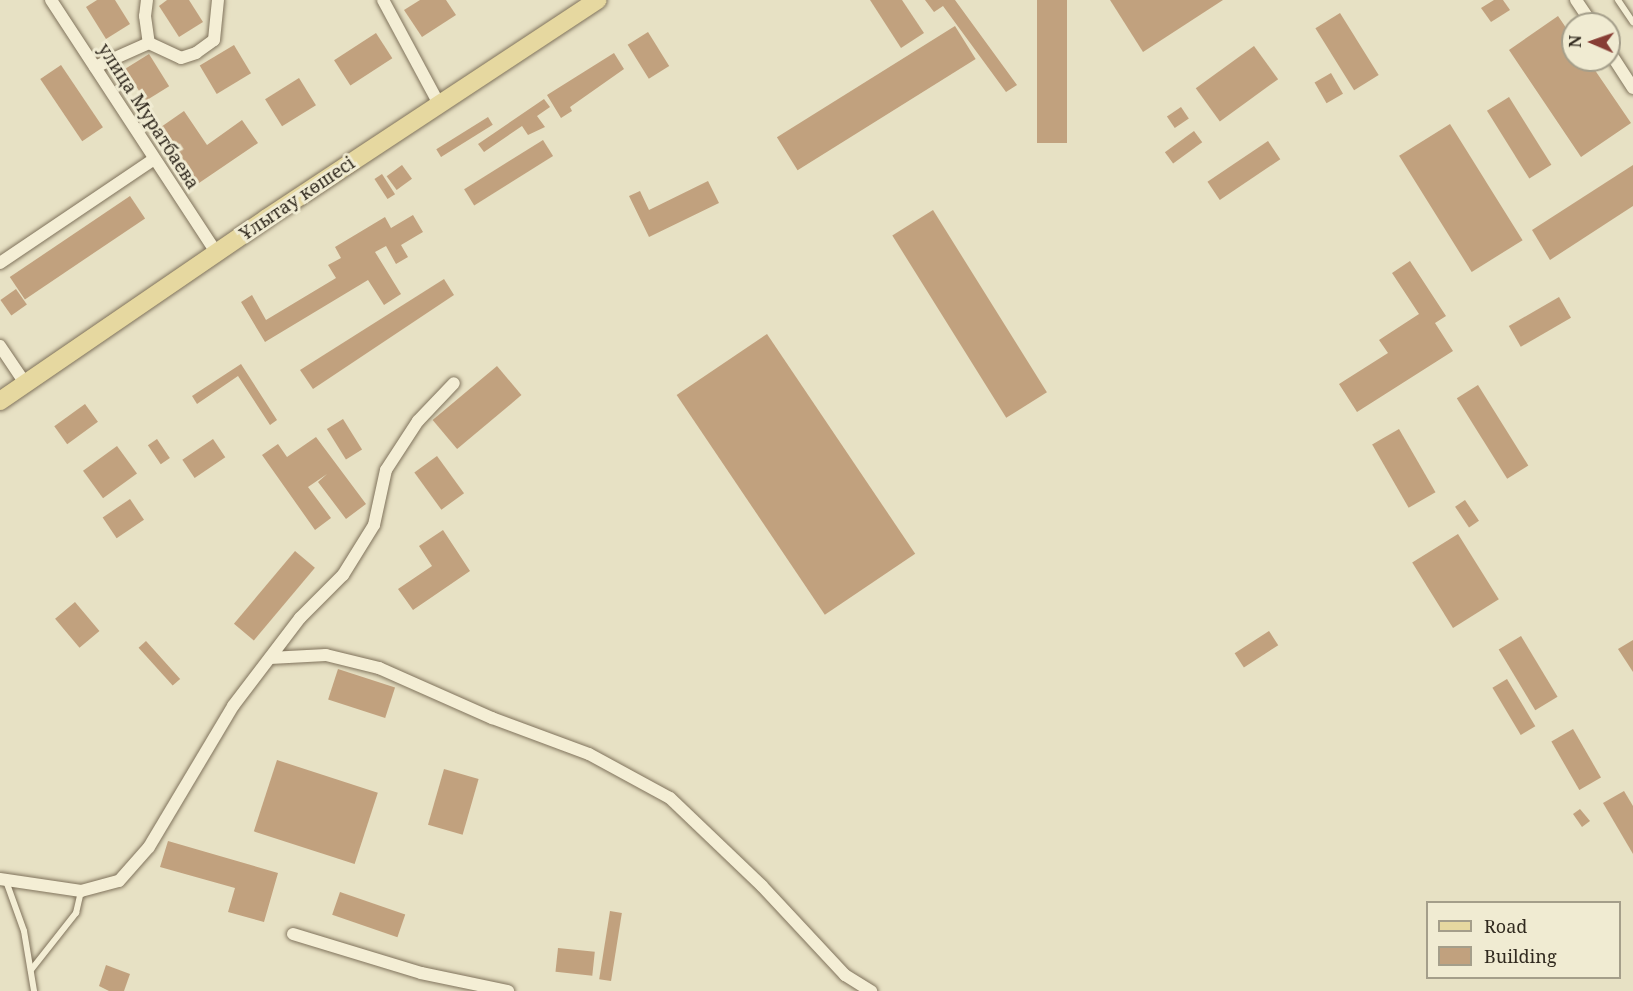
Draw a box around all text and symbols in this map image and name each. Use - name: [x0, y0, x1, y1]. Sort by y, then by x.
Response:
- north arrow: [1561, 12, 1621, 72]
- text: N: [1564, 35, 1586, 48]
- street label: улица Муратбаева: [94, 39, 204, 193]
- street label: Ұлытау көшесі: [235, 151, 359, 245]
- legend: [1426, 901, 1621, 979]
- text: Road: [1484, 914, 1527, 938]
- text: Building: [1484, 944, 1557, 968]

